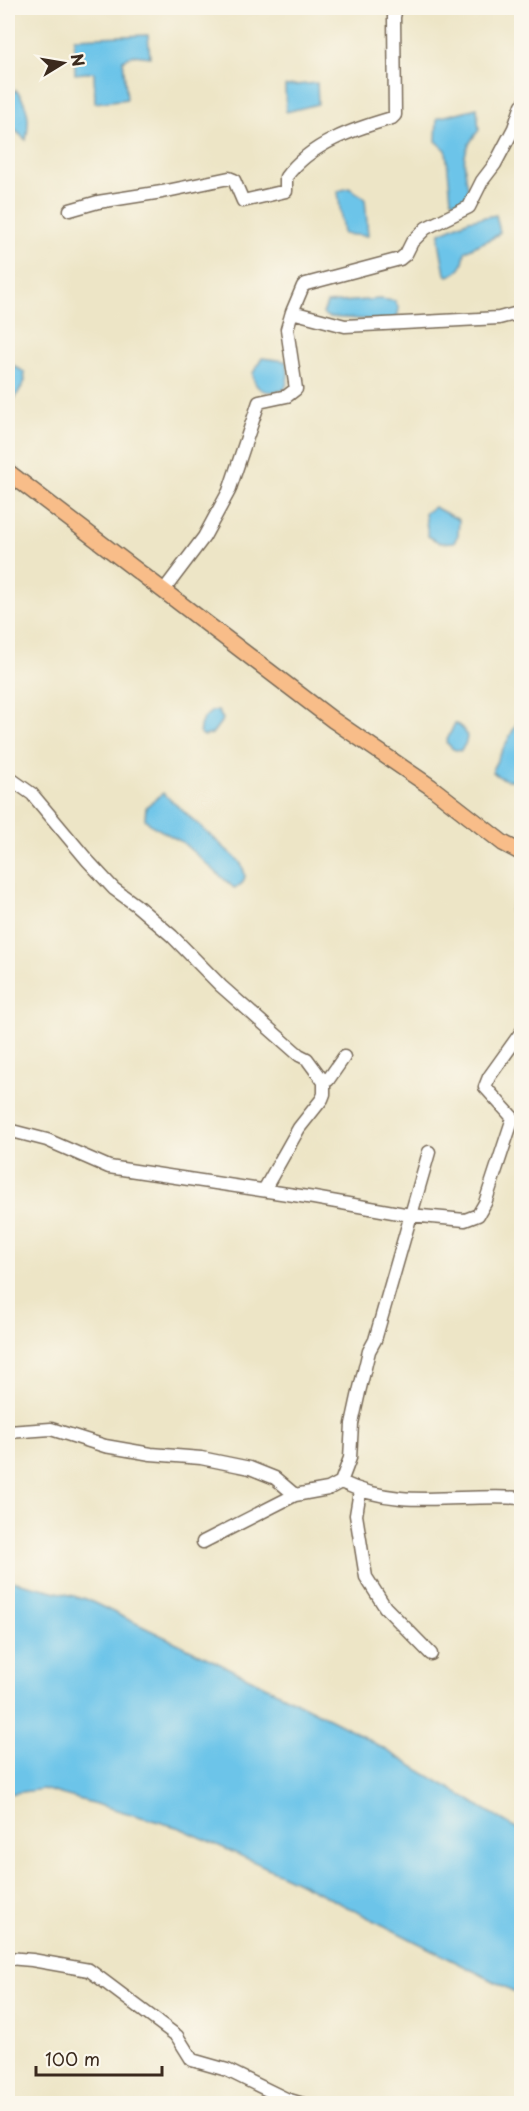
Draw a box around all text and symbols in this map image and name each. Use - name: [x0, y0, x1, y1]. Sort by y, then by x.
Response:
- north arrow: [33, 33, 93, 93]
- text: N: [66, 51, 92, 68]
- scale bar: [36, 2039, 162, 2077]
- text: 100 m: [45, 2045, 100, 2072]

